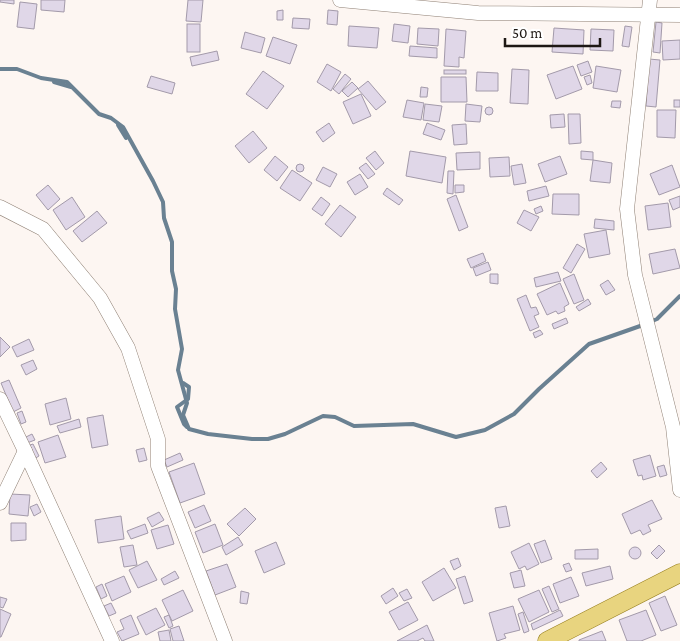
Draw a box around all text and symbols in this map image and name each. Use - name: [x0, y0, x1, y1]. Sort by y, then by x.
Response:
- scale bar: [505, 15, 600, 47]
- text: 50 m: [512, 25, 542, 41]

